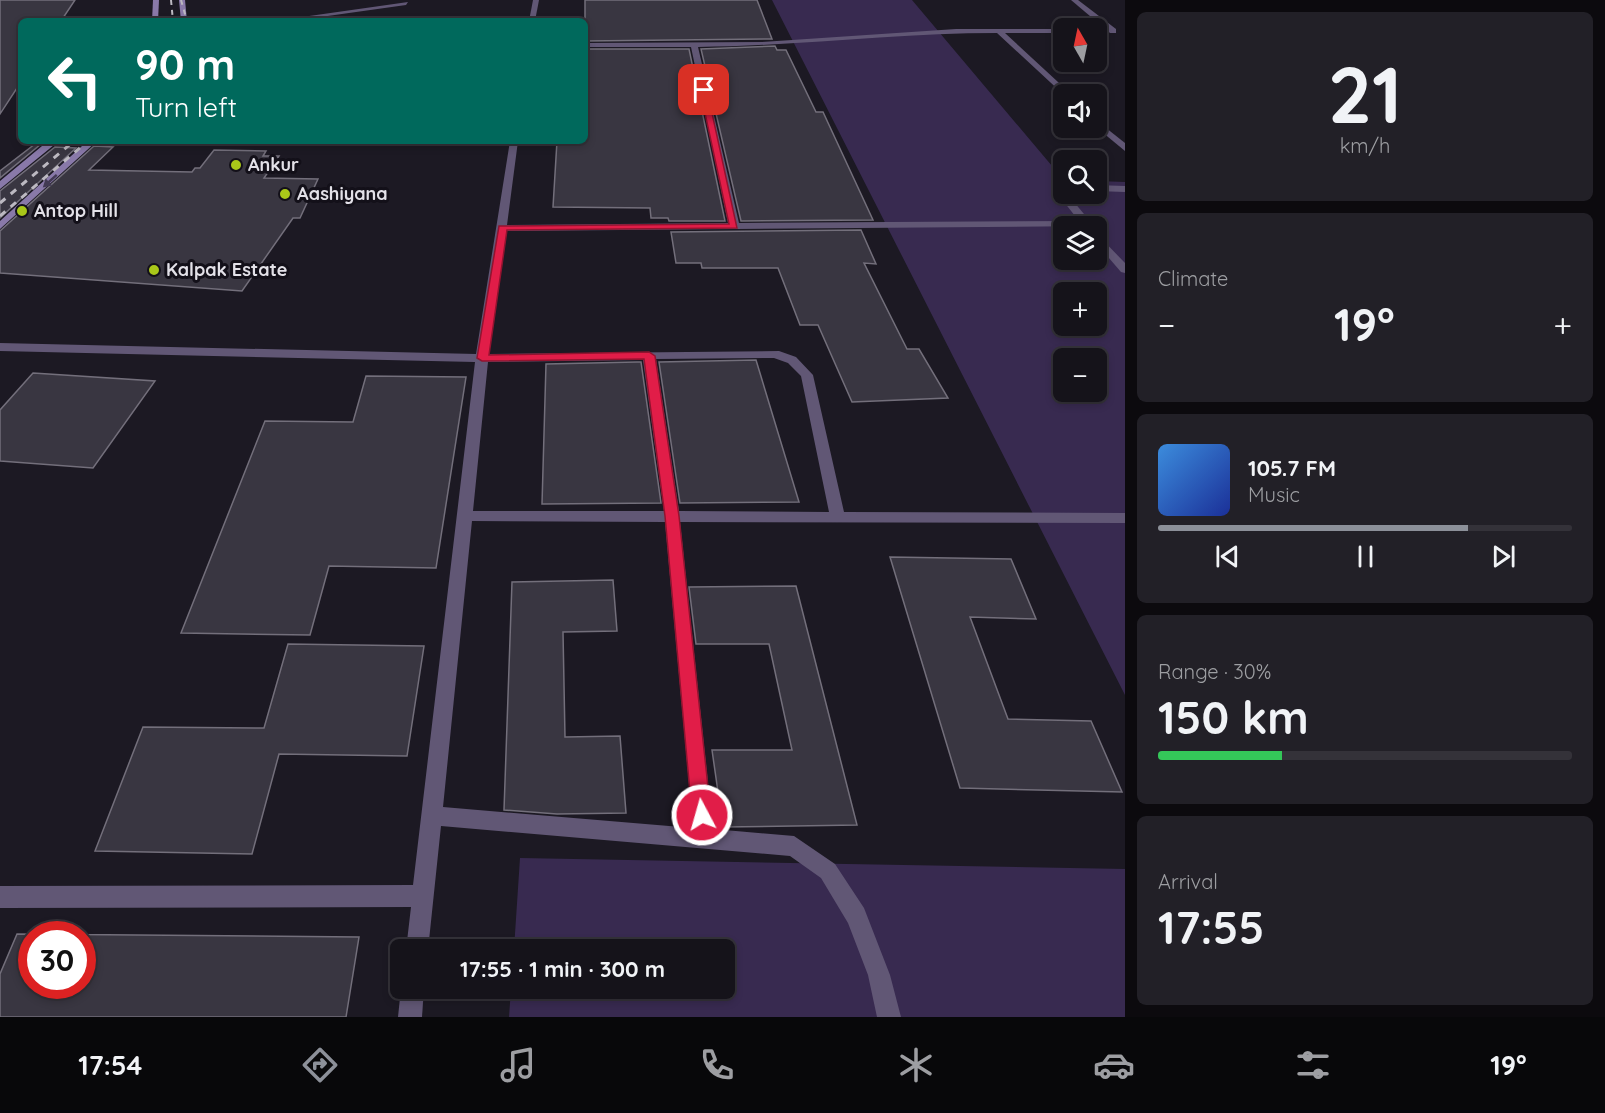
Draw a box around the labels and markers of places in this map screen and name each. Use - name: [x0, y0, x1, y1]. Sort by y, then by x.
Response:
- pin: [678, 64, 729, 115]
- place label: Ankur: [248, 153, 299, 176]
- marker: Ankur: [229, 158, 243, 172]
- place label: Aashiyana: [297, 182, 388, 205]
- marker: Aashiyana: [278, 187, 292, 201]
- place label: Antop Hill: [34, 199, 118, 222]
- marker: Antop Hill: [15, 204, 29, 218]
- place label: Kalpak Estate: [166, 258, 287, 281]
- marker: Kalpak Estate: [147, 263, 161, 277]

